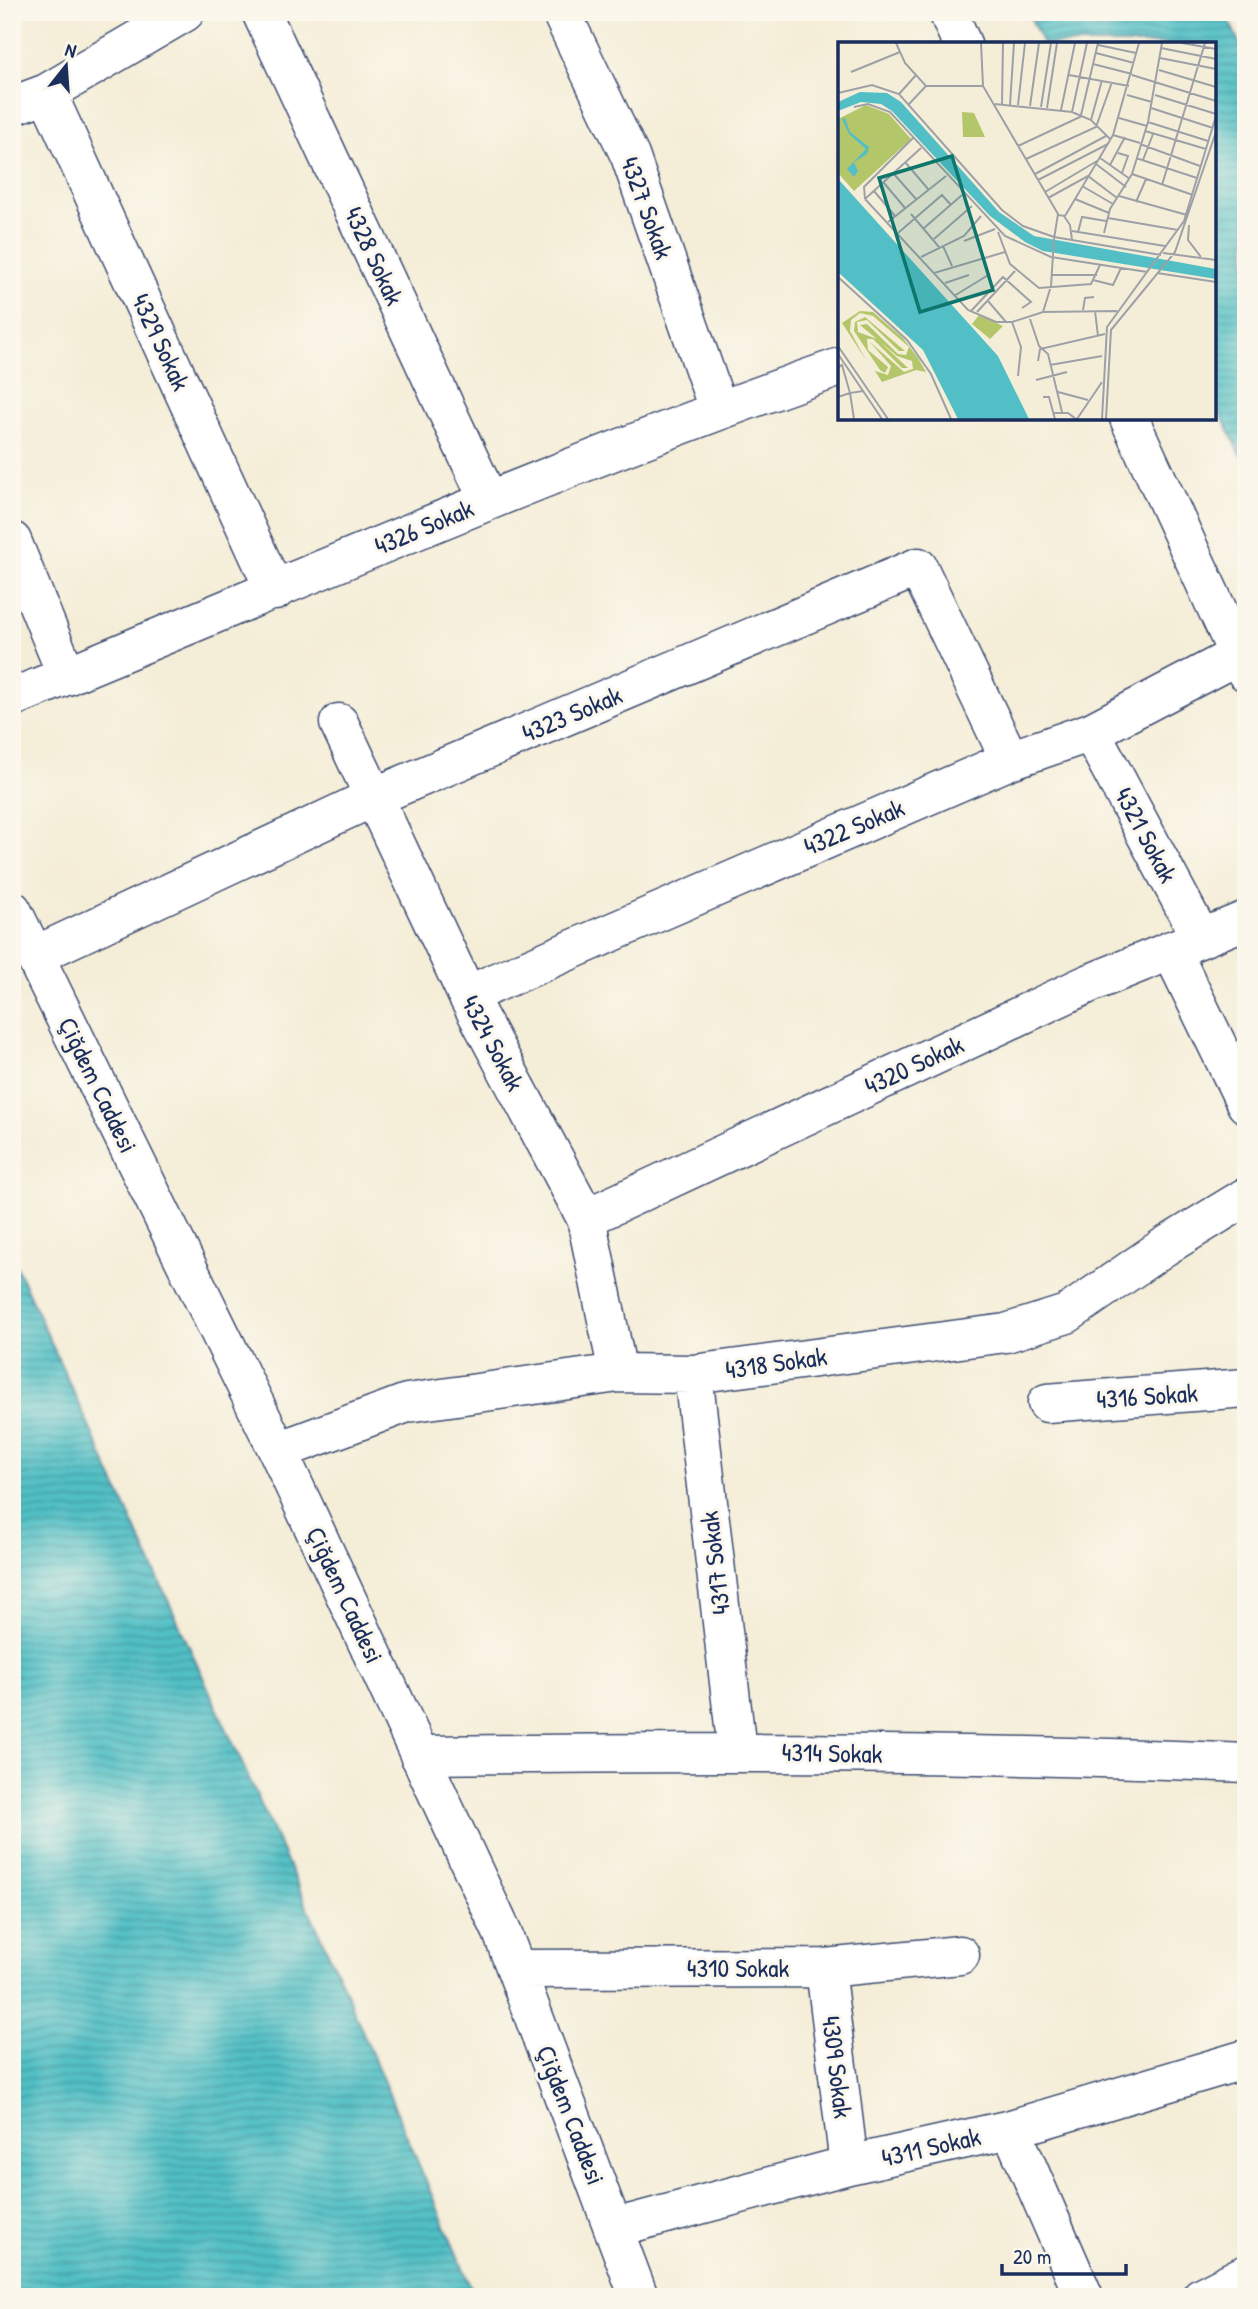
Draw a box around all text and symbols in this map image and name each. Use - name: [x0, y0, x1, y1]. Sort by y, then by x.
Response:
- north arrow: [32, 32, 102, 102]
- text: N: [62, 36, 80, 64]
- inset map: [838, 42, 1216, 420]
- street label: 4327 Sokak: [613, 152, 682, 264]
- street label: 4328 Sokak: [336, 201, 413, 311]
- street label: 4329 Sokak: [124, 288, 199, 396]
- street label: 4326 Sokak: [369, 490, 479, 563]
- street label: 4323 Sokak: [516, 677, 627, 750]
- street label: 4321 Sokak: [1107, 781, 1186, 889]
- street label: 4322 Sokak: [798, 790, 910, 863]
- street label: 4324 Sokak: [454, 989, 533, 1097]
- street label: Çiğdem Caddesi: [51, 1011, 146, 1158]
- street label: 4320 Sokak: [859, 1026, 969, 1103]
- street label: 4318 Sokak: [723, 1338, 829, 1387]
- street label: 4316 Sokak: [1095, 1374, 1199, 1416]
- street label: 4317 Sokak: [691, 1509, 738, 1617]
- street label: Çiğdem Caddesi: [299, 1521, 392, 1669]
- street label: 4314 Sokak: [781, 1734, 883, 1771]
- street label: 4310 Sokak: [687, 1950, 790, 1985]
- street label: 4309 Sokak: [814, 2014, 861, 2120]
- street label: Çiğdem Caddesi: [529, 2040, 614, 2190]
- street label: 4311 Sokak: [878, 2118, 984, 2175]
- scale bar: [1002, 2232, 1127, 2276]
- text: 20 m: [1013, 2242, 1051, 2271]

